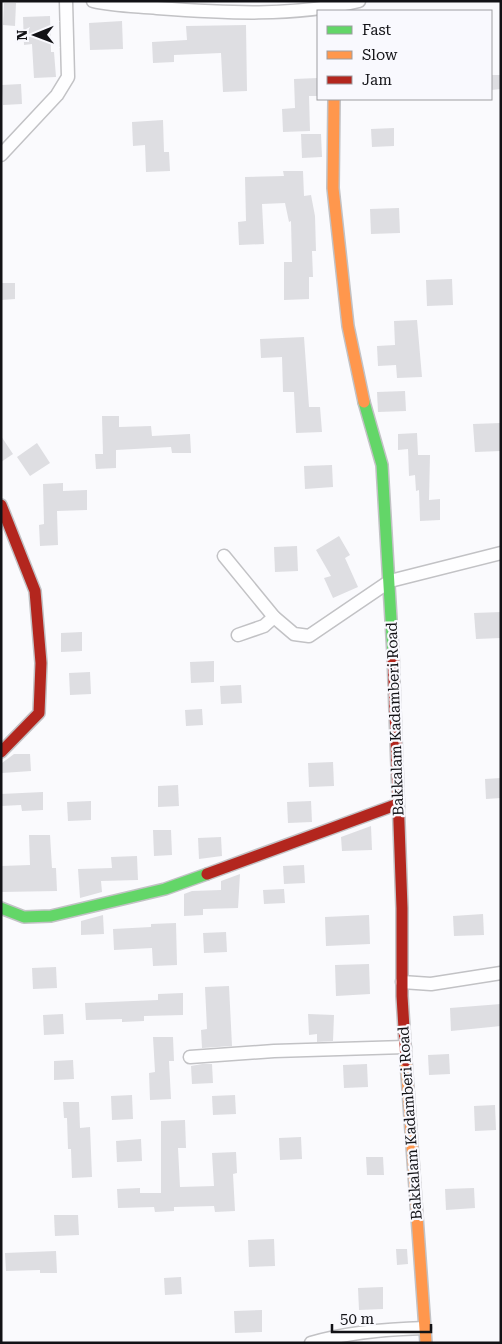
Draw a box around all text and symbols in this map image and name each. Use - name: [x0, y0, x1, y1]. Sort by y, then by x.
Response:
- north arrow: [10, 10, 60, 60]
- legend: [317, 10, 492, 100]
- text: Fast: [362, 21, 392, 39]
- text: N: [14, 29, 30, 41]
- text: Slow: [362, 46, 398, 64]
- text: Jam: [362, 71, 392, 89]
- street label: Bakkalam Kadamberi Road: [383, 621, 407, 816]
- street label: Bakkalam Kadamberi Road: [394, 1025, 426, 1220]
- scale bar: [332, 1302, 431, 1334]
- text: 50 m: [340, 1310, 375, 1328]

